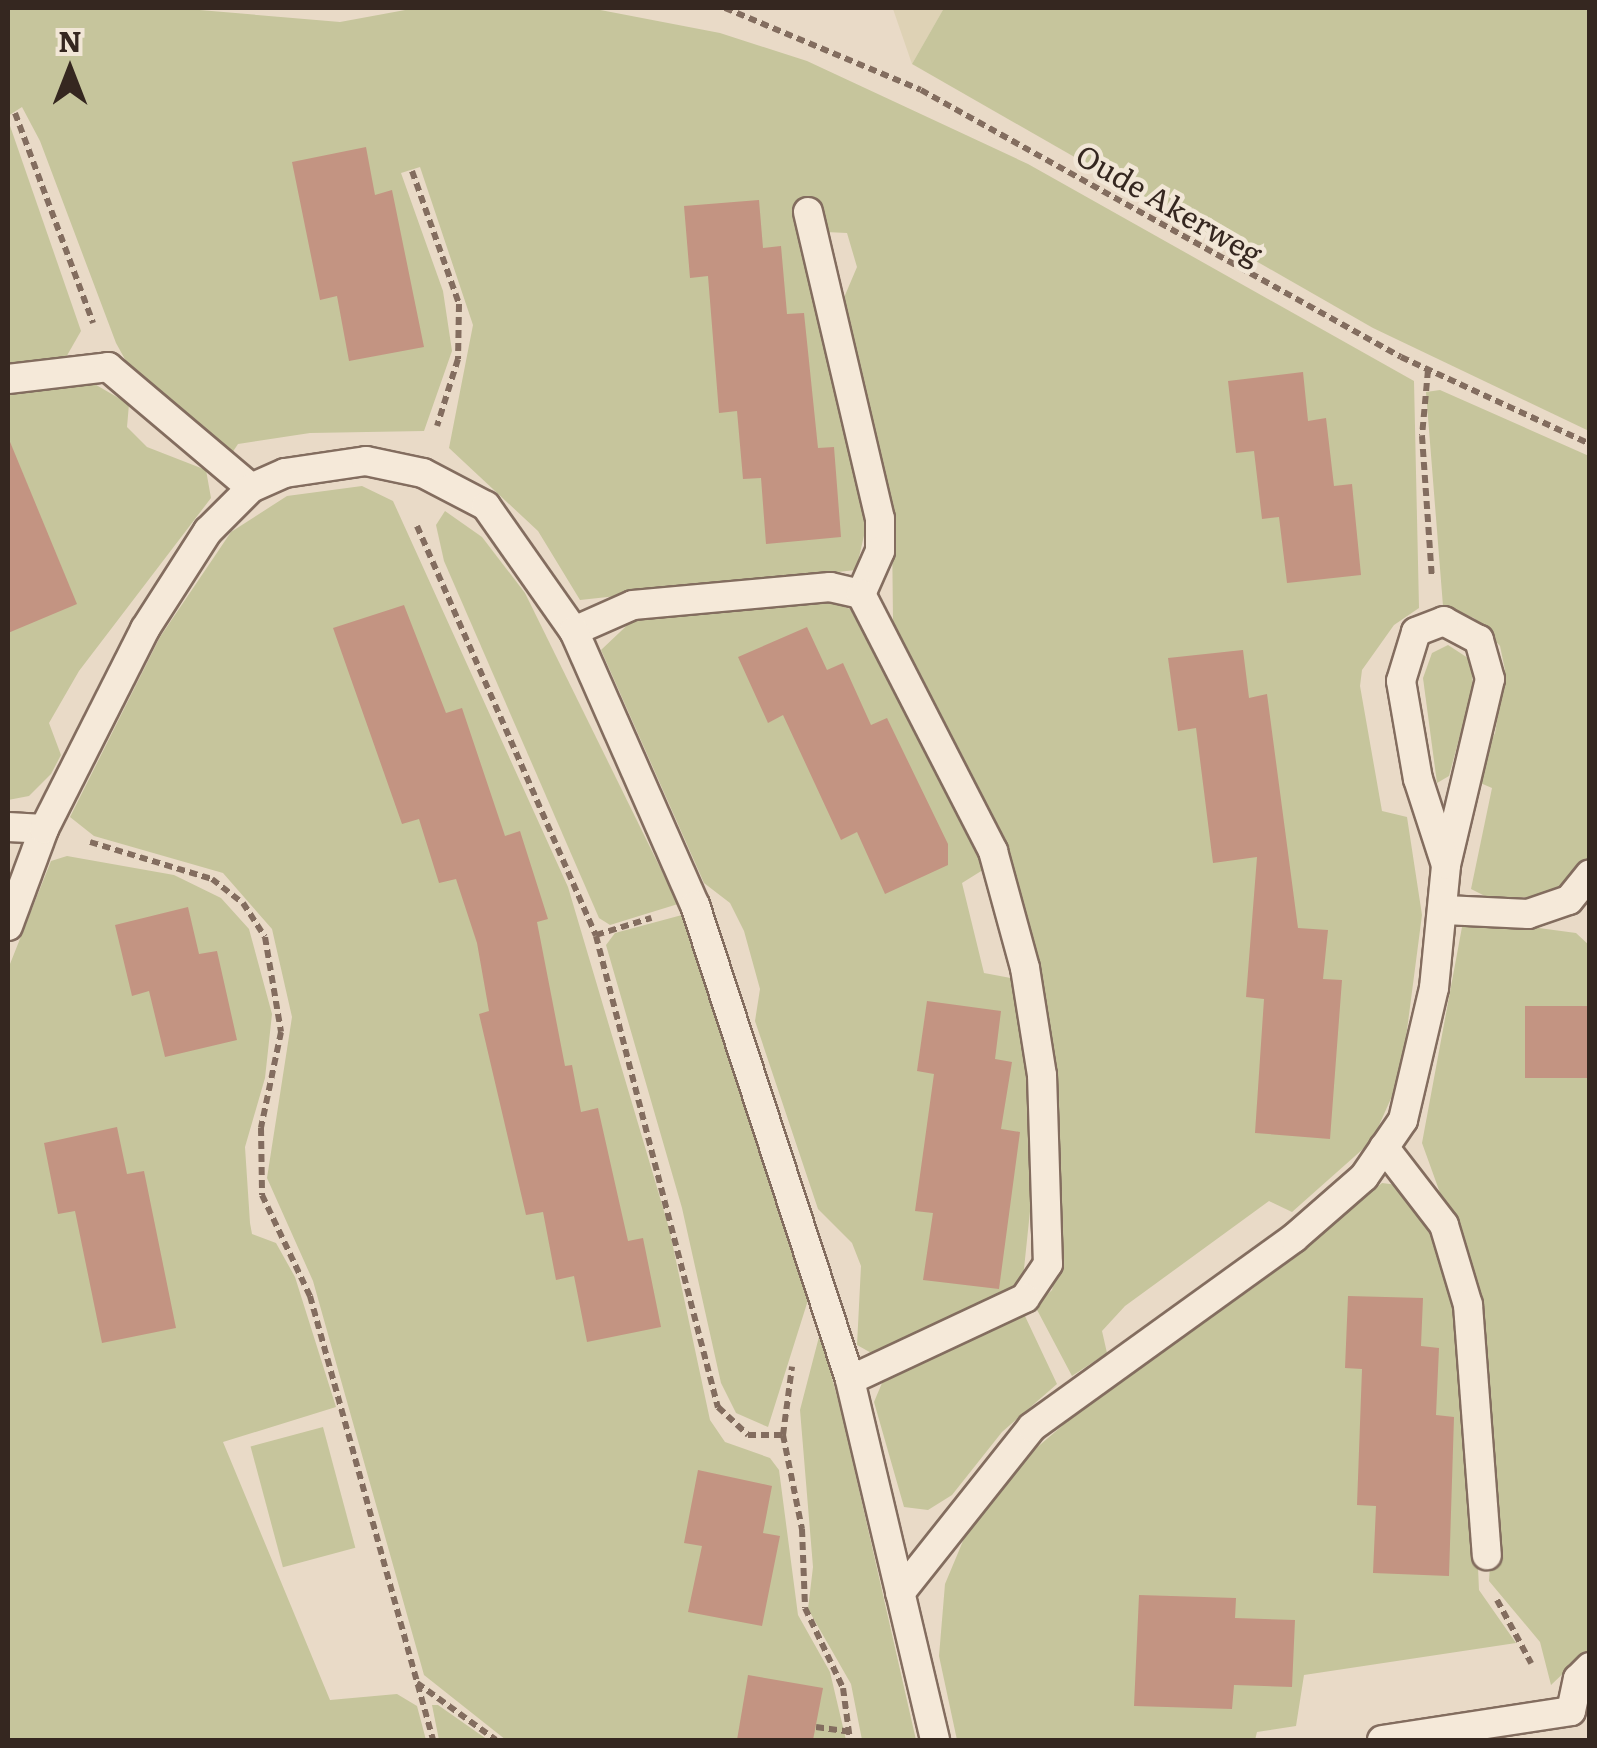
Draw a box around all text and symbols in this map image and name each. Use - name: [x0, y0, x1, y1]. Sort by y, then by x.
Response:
- text: N: [58, 19, 82, 61]
- north arrow: [20, 20, 120, 120]
- street label: Oude Akerweg: [1071, 135, 1269, 271]

